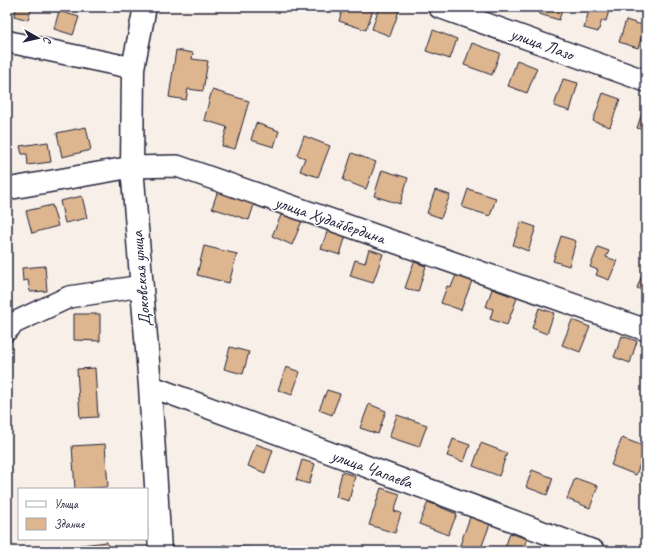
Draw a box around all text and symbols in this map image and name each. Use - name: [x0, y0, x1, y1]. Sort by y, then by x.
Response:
- north arrow: [18, 18, 58, 58]
- street label: улица Лазо: [507, 23, 578, 66]
- text: С: [40, 36, 55, 45]
- street label: улица Худайбердина: [271, 191, 390, 249]
- street label: Доковская улица: [126, 229, 156, 328]
- street label: улица Чапаева: [328, 444, 417, 494]
- legend: [18, 488, 148, 540]
- text: Улица: [54, 496, 79, 512]
- text: Здание: [54, 516, 85, 532]

